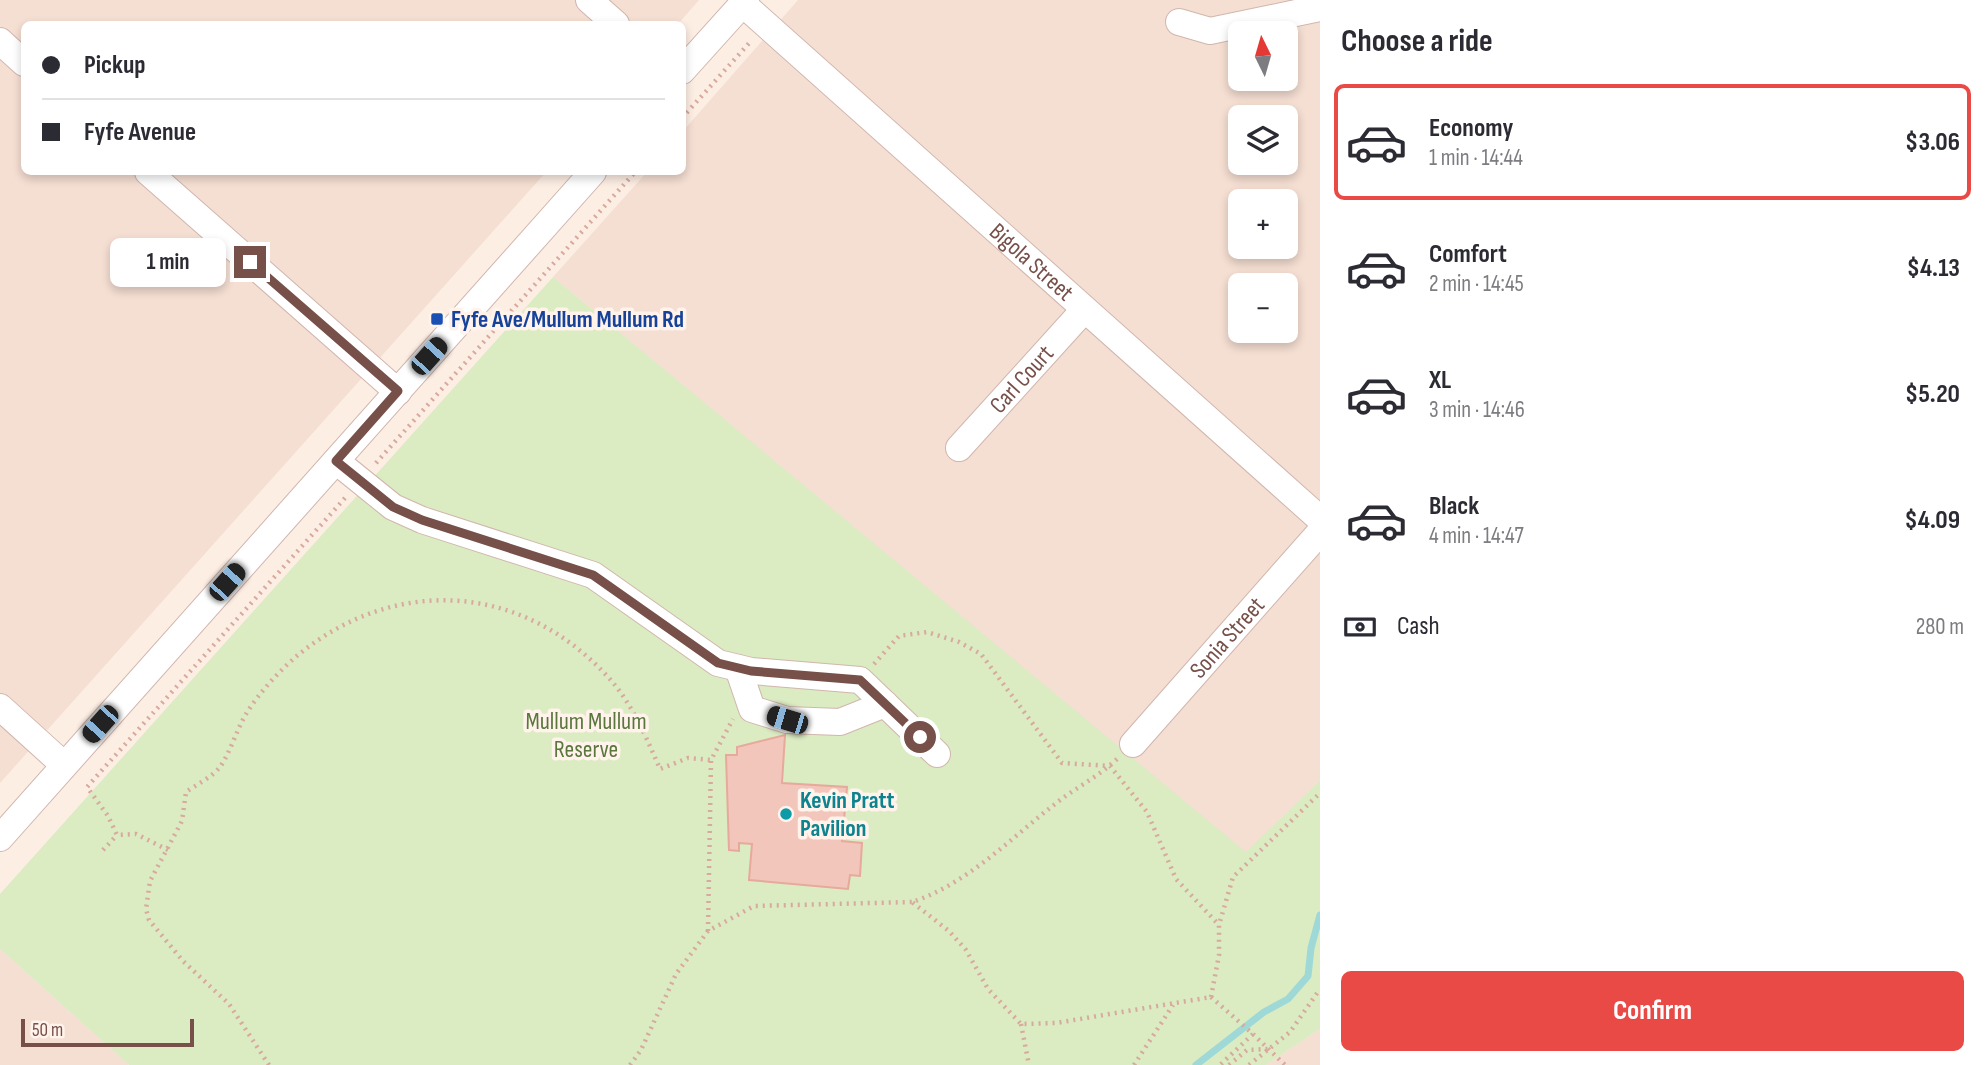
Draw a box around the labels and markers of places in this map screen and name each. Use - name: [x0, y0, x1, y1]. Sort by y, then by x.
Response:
- place label: Fyfe Ave/Mullum Mullum Rd: [451, 305, 684, 334]
- marker: Fyfe Ave/Mullum Mullum Rd: [429, 311, 445, 327]
- place label: Kevin Pratt Pavilion: [800, 786, 894, 843]
- marker: Kevin Pratt Pavilion: [778, 806, 794, 822]

